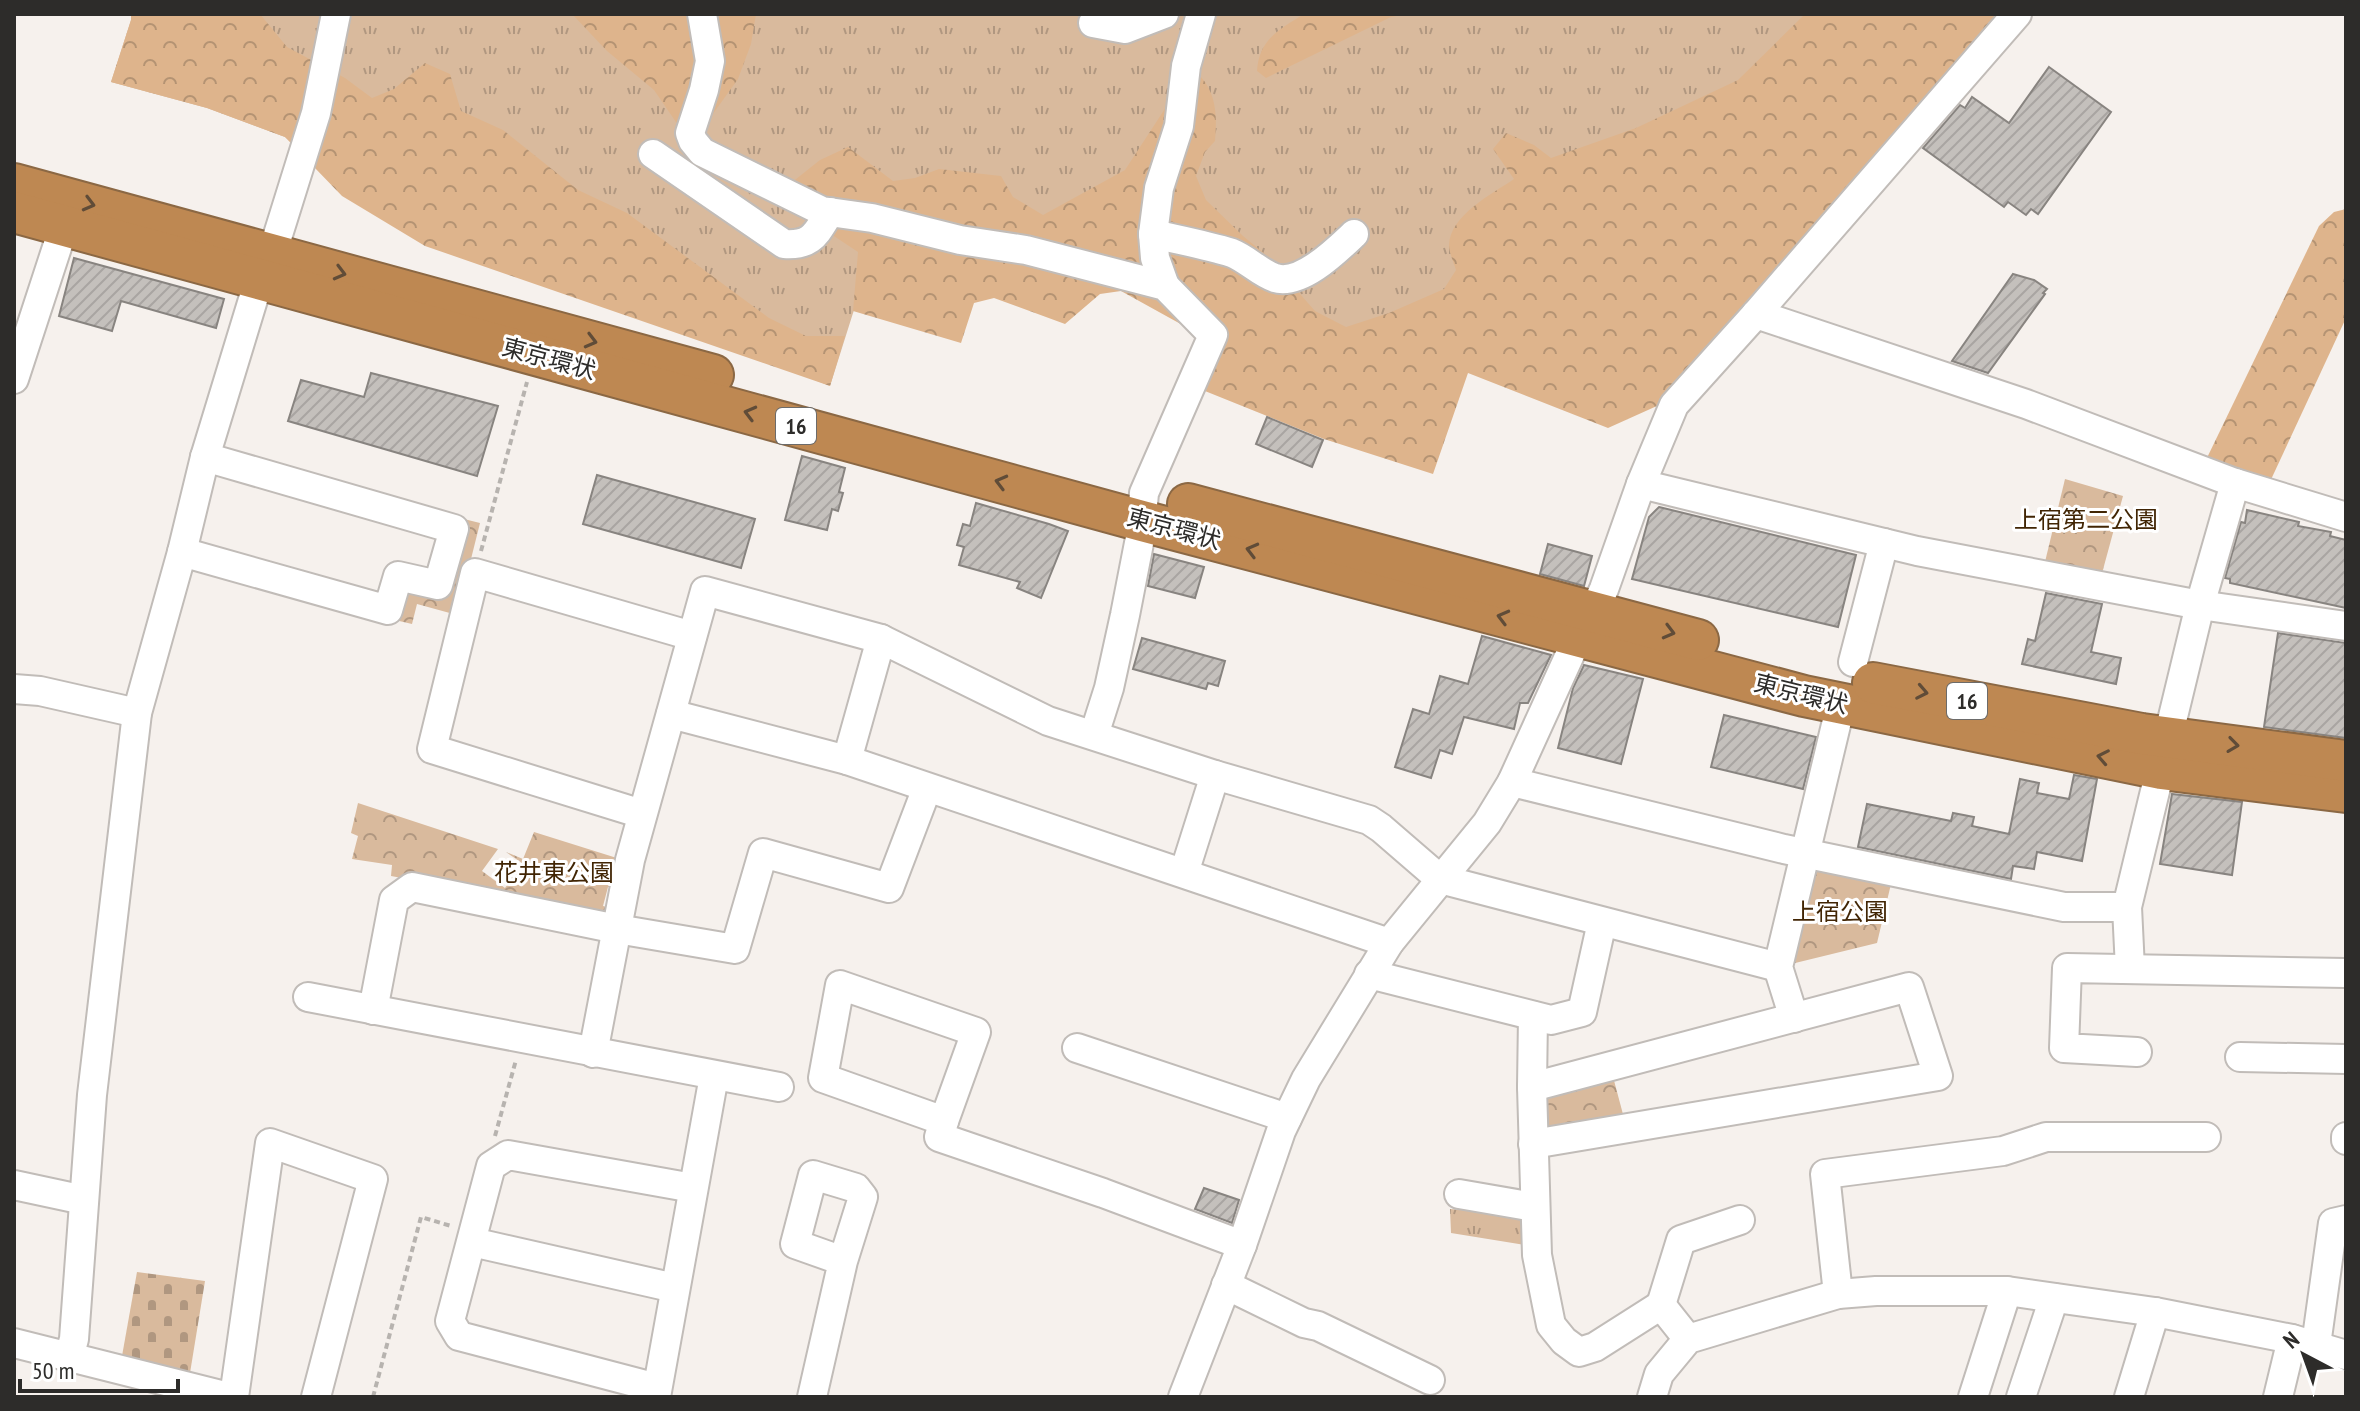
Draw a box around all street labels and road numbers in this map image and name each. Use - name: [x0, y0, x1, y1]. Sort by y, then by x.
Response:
- street label: 東京環状: [499, 331, 600, 386]
- road number: 16: [776, 408, 816, 444]
- street label: 東京環状: [1124, 501, 1225, 556]
- street label: 東京環状: [1751, 667, 1851, 720]
- road number: 16: [1947, 683, 1987, 719]

